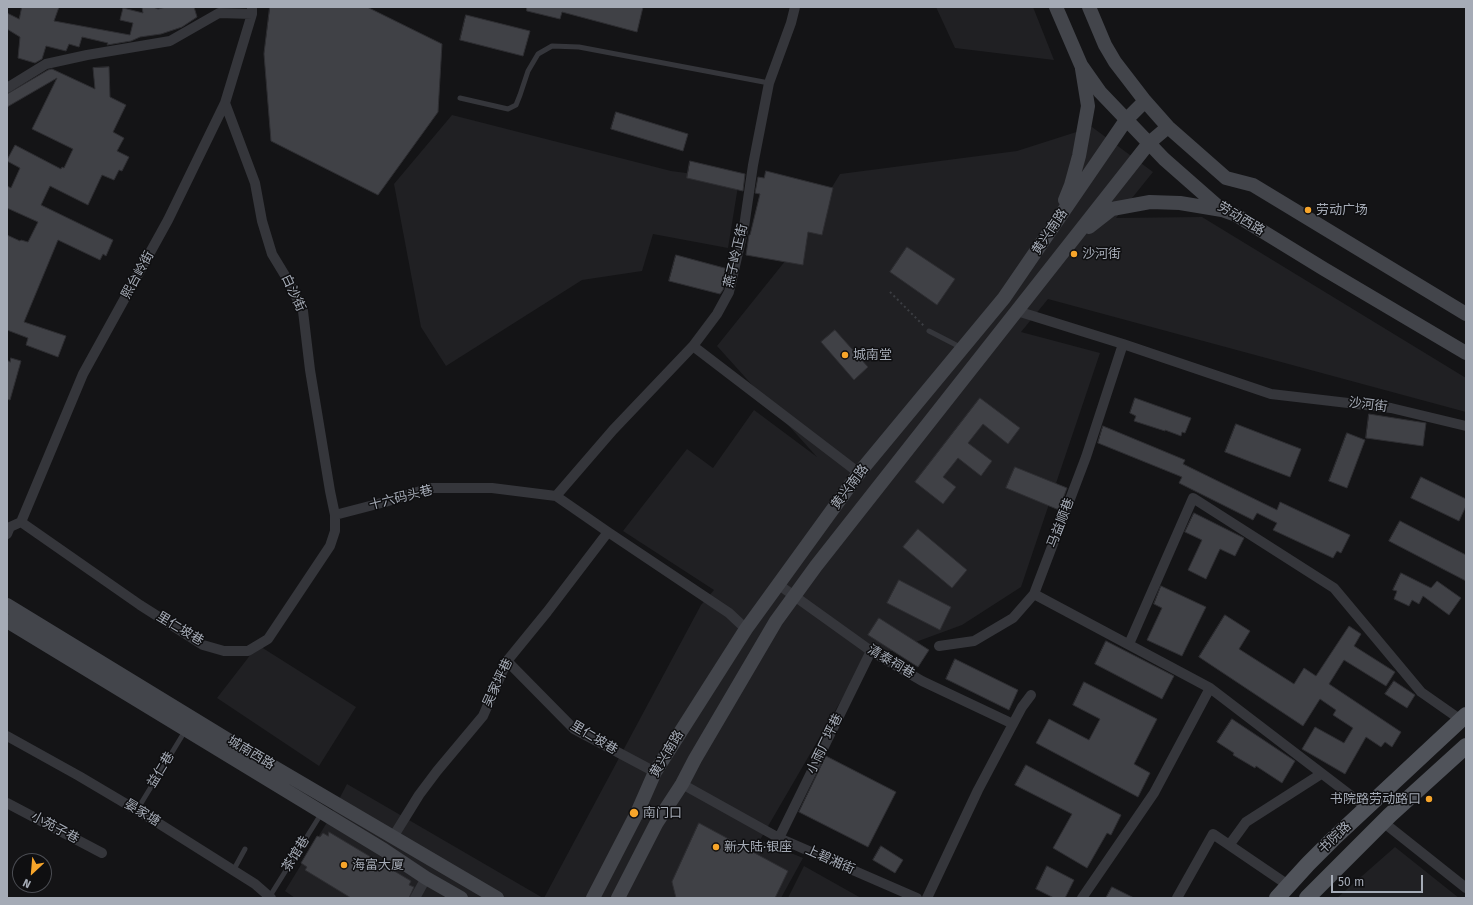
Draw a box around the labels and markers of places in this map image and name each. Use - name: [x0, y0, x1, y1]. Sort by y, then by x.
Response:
- place label: 劳动广场: [1316, 202, 1368, 218]
- marker: 劳动广场: [1303, 205, 1313, 215]
- place label: 沙河街: [1082, 246, 1121, 262]
- marker: 沙河街: [1069, 249, 1079, 259]
- place label: 城南堂: [853, 347, 892, 363]
- marker: 城南堂: [840, 350, 850, 360]
- place label: 书院路劳动路口: [1330, 791, 1421, 807]
- marker: 书院路劳动路口: [1424, 794, 1434, 804]
- place label: 南门口: [643, 805, 682, 821]
- marker: 南门口: [628, 807, 640, 819]
- place label: 新大陆·银座: [724, 839, 792, 855]
- marker: 新大陆·银座: [711, 842, 721, 852]
- place label: 海富大厦: [352, 857, 404, 873]
- marker: 海富大厦: [339, 860, 349, 870]

